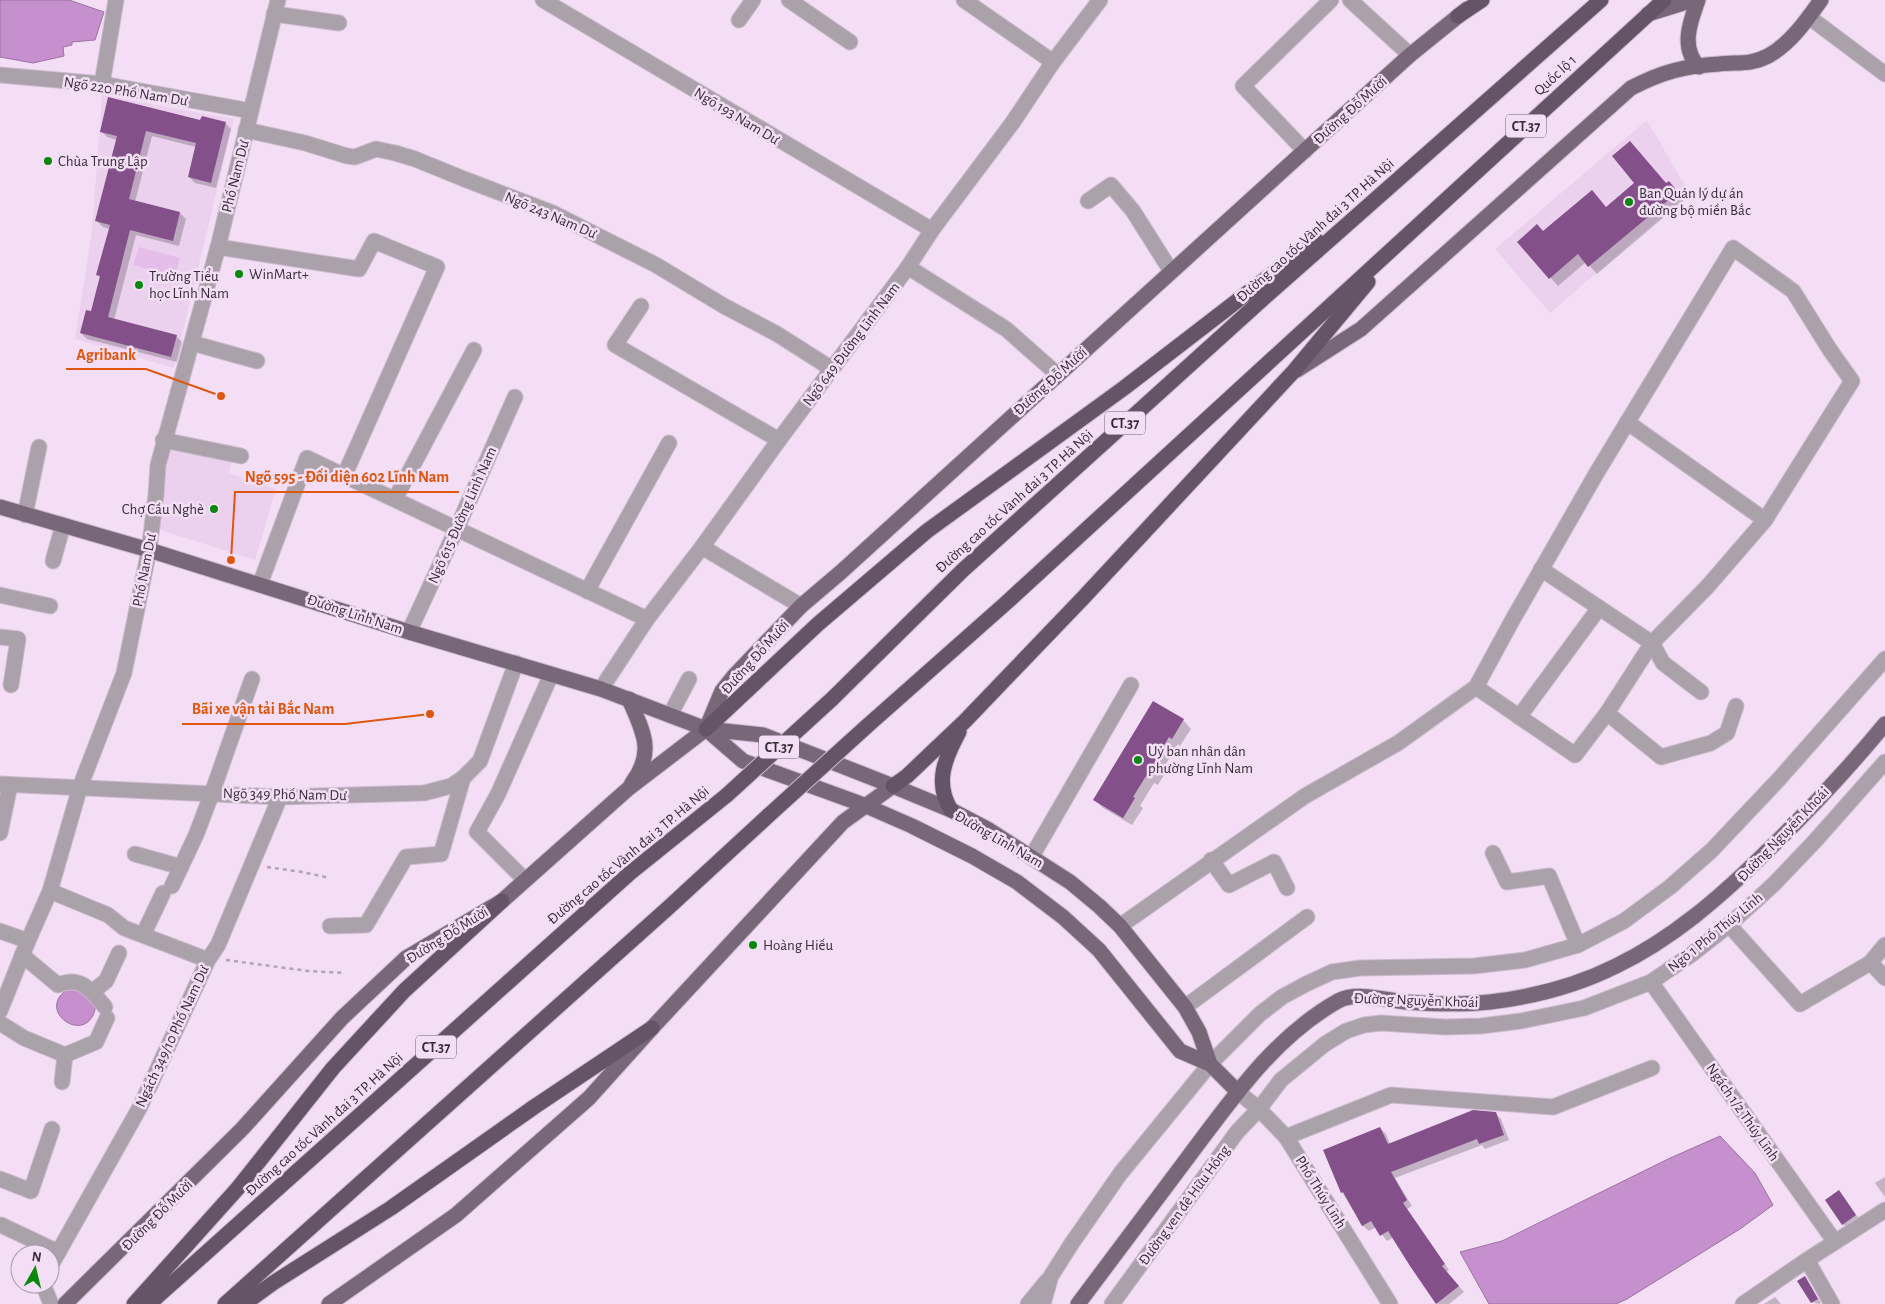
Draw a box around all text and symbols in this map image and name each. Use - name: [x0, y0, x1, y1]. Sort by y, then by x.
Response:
- street label: Quốc lộ 1: [1531, 52, 1579, 98]
- street label: Đường Đỗ Mười: [1310, 73, 1390, 147]
- street label: Ngõ 220 Phố Nam Dư: [63, 74, 189, 109]
- street label: Ngõ 193 Nam Dư: [691, 85, 782, 148]
- road number: CT.37: [1506, 114, 1546, 138]
- street label: Phố Nam Dư: [219, 138, 252, 214]
- place label: Chùa Trung Lập: [58, 154, 148, 169]
- marker: Chùa Trung Lập: [42, 155, 54, 167]
- street label: Đường cao tốc Vành đai 3 TP. Hà Nội: [1234, 156, 1397, 305]
- place label: Ban Quản lý dự án đường bộ miền Bắc: [1639, 186, 1751, 218]
- street label: Ngõ 243 Nam Dư: [502, 189, 599, 242]
- marker: Ban Quản lý dự án đường bộ miền Bắc: [1623, 196, 1635, 208]
- place label: WinMart+: [249, 267, 309, 282]
- place label: Trường Tiểu học Lĩnh Nam: [149, 268, 229, 301]
- marker: WinMart+: [233, 268, 245, 280]
- marker: Trường Tiểu học Lĩnh Nam: [133, 279, 145, 291]
- street label: Ngõ 649 Đường Lĩnh Nam: [800, 280, 903, 409]
- callout: Agribank: [66, 338, 146, 369]
- street label: Đường Đỗ Mười: [1010, 344, 1090, 418]
- text: Agribank: [76, 347, 136, 363]
- road number: CT.37: [1105, 412, 1145, 434]
- street label: Đường cao tốc Vành đai 3 TP. Hà Nội: [933, 427, 1096, 576]
- street label: Ngõ 615 Đường Lĩnh Nam: [426, 445, 499, 586]
- callout: Ngõ 595 - Đối diện 602 Lĩnh Nam: [235, 461, 459, 492]
- text: Ngõ 595 - Đối diện 602 Lĩnh Nam: [245, 468, 449, 485]
- place label: Chợ Cầu Nghè: [122, 502, 204, 517]
- marker: Chợ Cầu Nghè: [208, 503, 220, 515]
- street label: Phố Nam Dư: [130, 532, 159, 608]
- street label: Đường Lĩnh Nam: [305, 592, 405, 637]
- street label: Đường Đỗ Mười: [718, 617, 792, 697]
- callout: Bãi xe vận tải Bắc Nam: [182, 693, 345, 724]
- text: Bãi xe vận tải Bắc Nam: [192, 699, 334, 717]
- road number: CT.37: [759, 736, 799, 759]
- place label: Uỷ ban nhân dân phường Lĩnh Nam: [1148, 744, 1253, 776]
- marker: Uỷ ban nhân dân phường Lĩnh Nam: [1132, 754, 1144, 766]
- street label: Đường cao tốc Vành đai 3 TP. Hà Nội: [545, 783, 712, 927]
- street label: Đường Nguyễn Khoái: [1734, 784, 1832, 884]
- street label: Ngõ 349 Phố Nam Dư: [223, 786, 347, 803]
- street label: Đường Lĩnh Nam: [952, 808, 1046, 871]
- street label: Ngõ 1 Phố Thúy Lĩnh: [1665, 890, 1765, 975]
- street label: Đường Đỗ Mười: [403, 903, 491, 967]
- place label: Hoàng Hiếu: [763, 938, 833, 953]
- marker: Hoàng Hiếu: [747, 939, 759, 951]
- street label: Ngách 349/10 Phố Nam Dư: [133, 963, 212, 1109]
- street label: Đường Nguyễn Khoái: [1353, 990, 1479, 1010]
- road number: CT.37: [416, 1036, 456, 1058]
- street label: Đường cao tốc Vành đai 3 TP. Hà Nội: [243, 1050, 406, 1199]
- street label: Ngách 1/2 Thúy Lĩnh: [1703, 1061, 1782, 1164]
- street label: Đường ven đê Hữu Hồng: [1136, 1142, 1233, 1268]
- street label: Phố Thúy Lĩnh: [1292, 1153, 1349, 1231]
- street label: Đường Đỗ Mười: [118, 1176, 196, 1254]
- north arrow: [10, 1244, 60, 1294]
- text: N: [31, 1250, 42, 1265]

